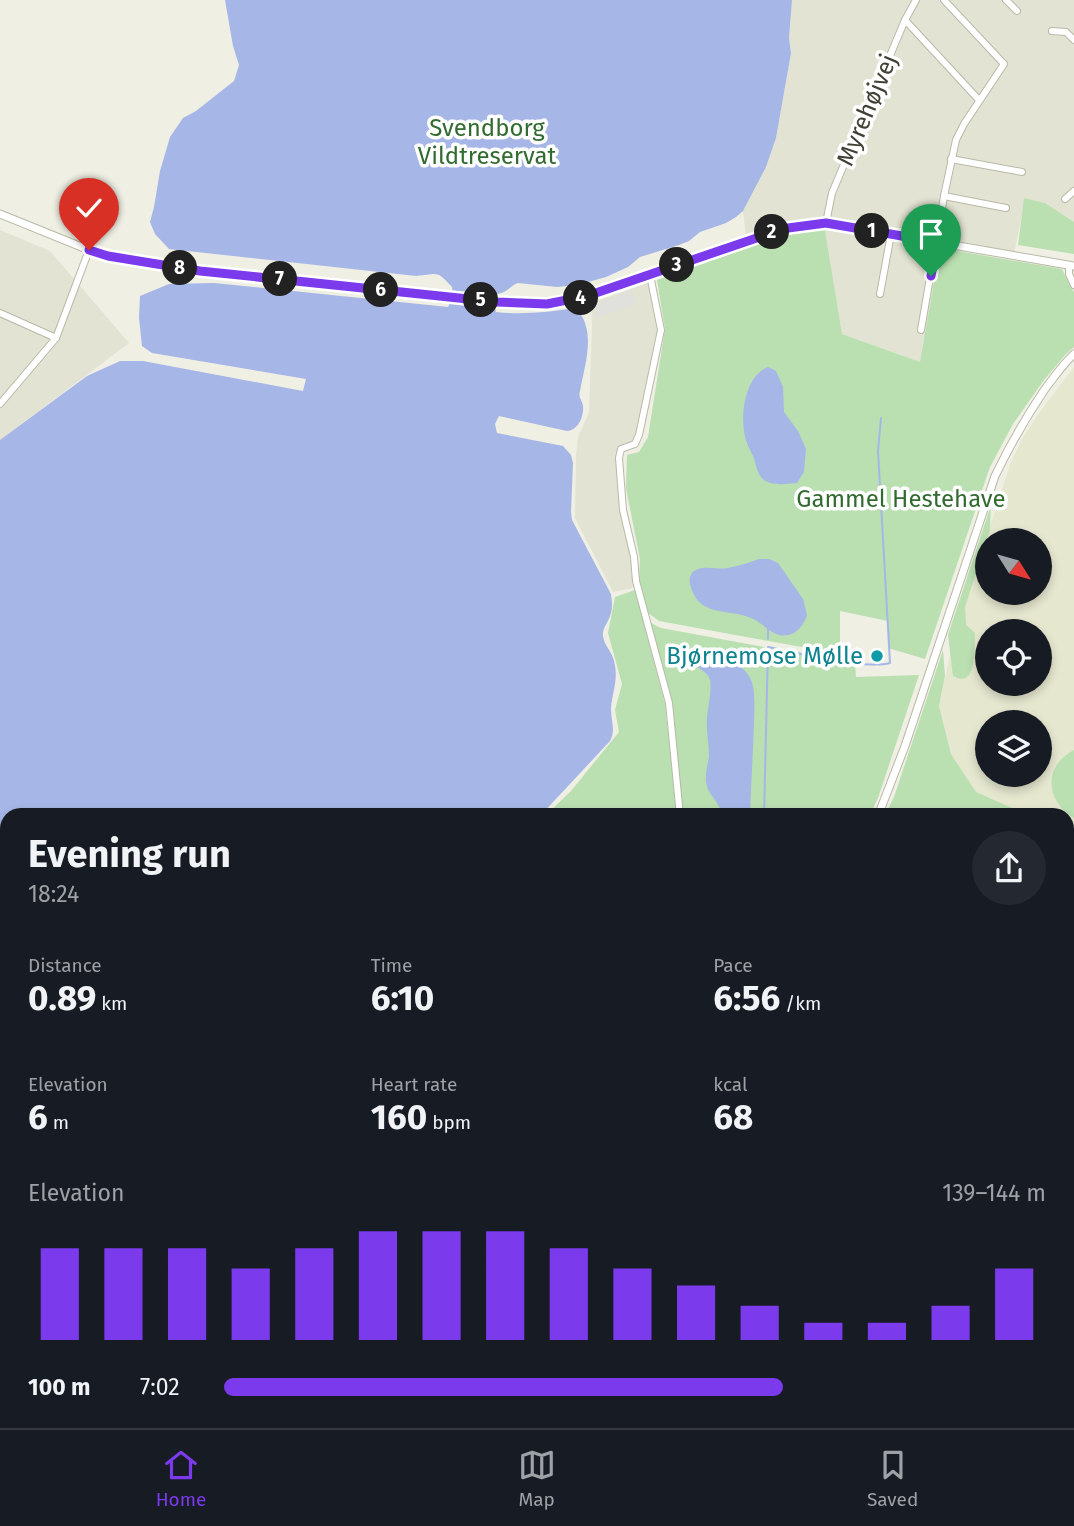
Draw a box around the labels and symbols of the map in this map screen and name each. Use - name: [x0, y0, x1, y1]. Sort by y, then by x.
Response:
- street label: Myrehøjvej: [831, 50, 903, 170]
- park label: Svendborg Vildtreservat: [418, 114, 557, 170]
- pin: [59, 178, 119, 250]
- pin: [901, 204, 961, 276]
- pin: 1: [854, 214, 890, 248]
- pin: 2: [754, 215, 790, 250]
- pin: 3: [660, 247, 694, 282]
- pin: 8: [162, 250, 198, 286]
- pin: 7: [262, 262, 298, 296]
- pin: 6: [364, 272, 398, 308]
- pin: 4: [564, 280, 598, 316]
- pin: 5: [463, 282, 498, 318]
- park label: Gammel Hestehave: [796, 485, 1006, 513]
- north arrow: [975, 528, 1052, 606]
- place label: Bjørnemose Mølle: [666, 642, 863, 670]
- marker: Bjørnemose Mølle: [869, 648, 885, 664]

